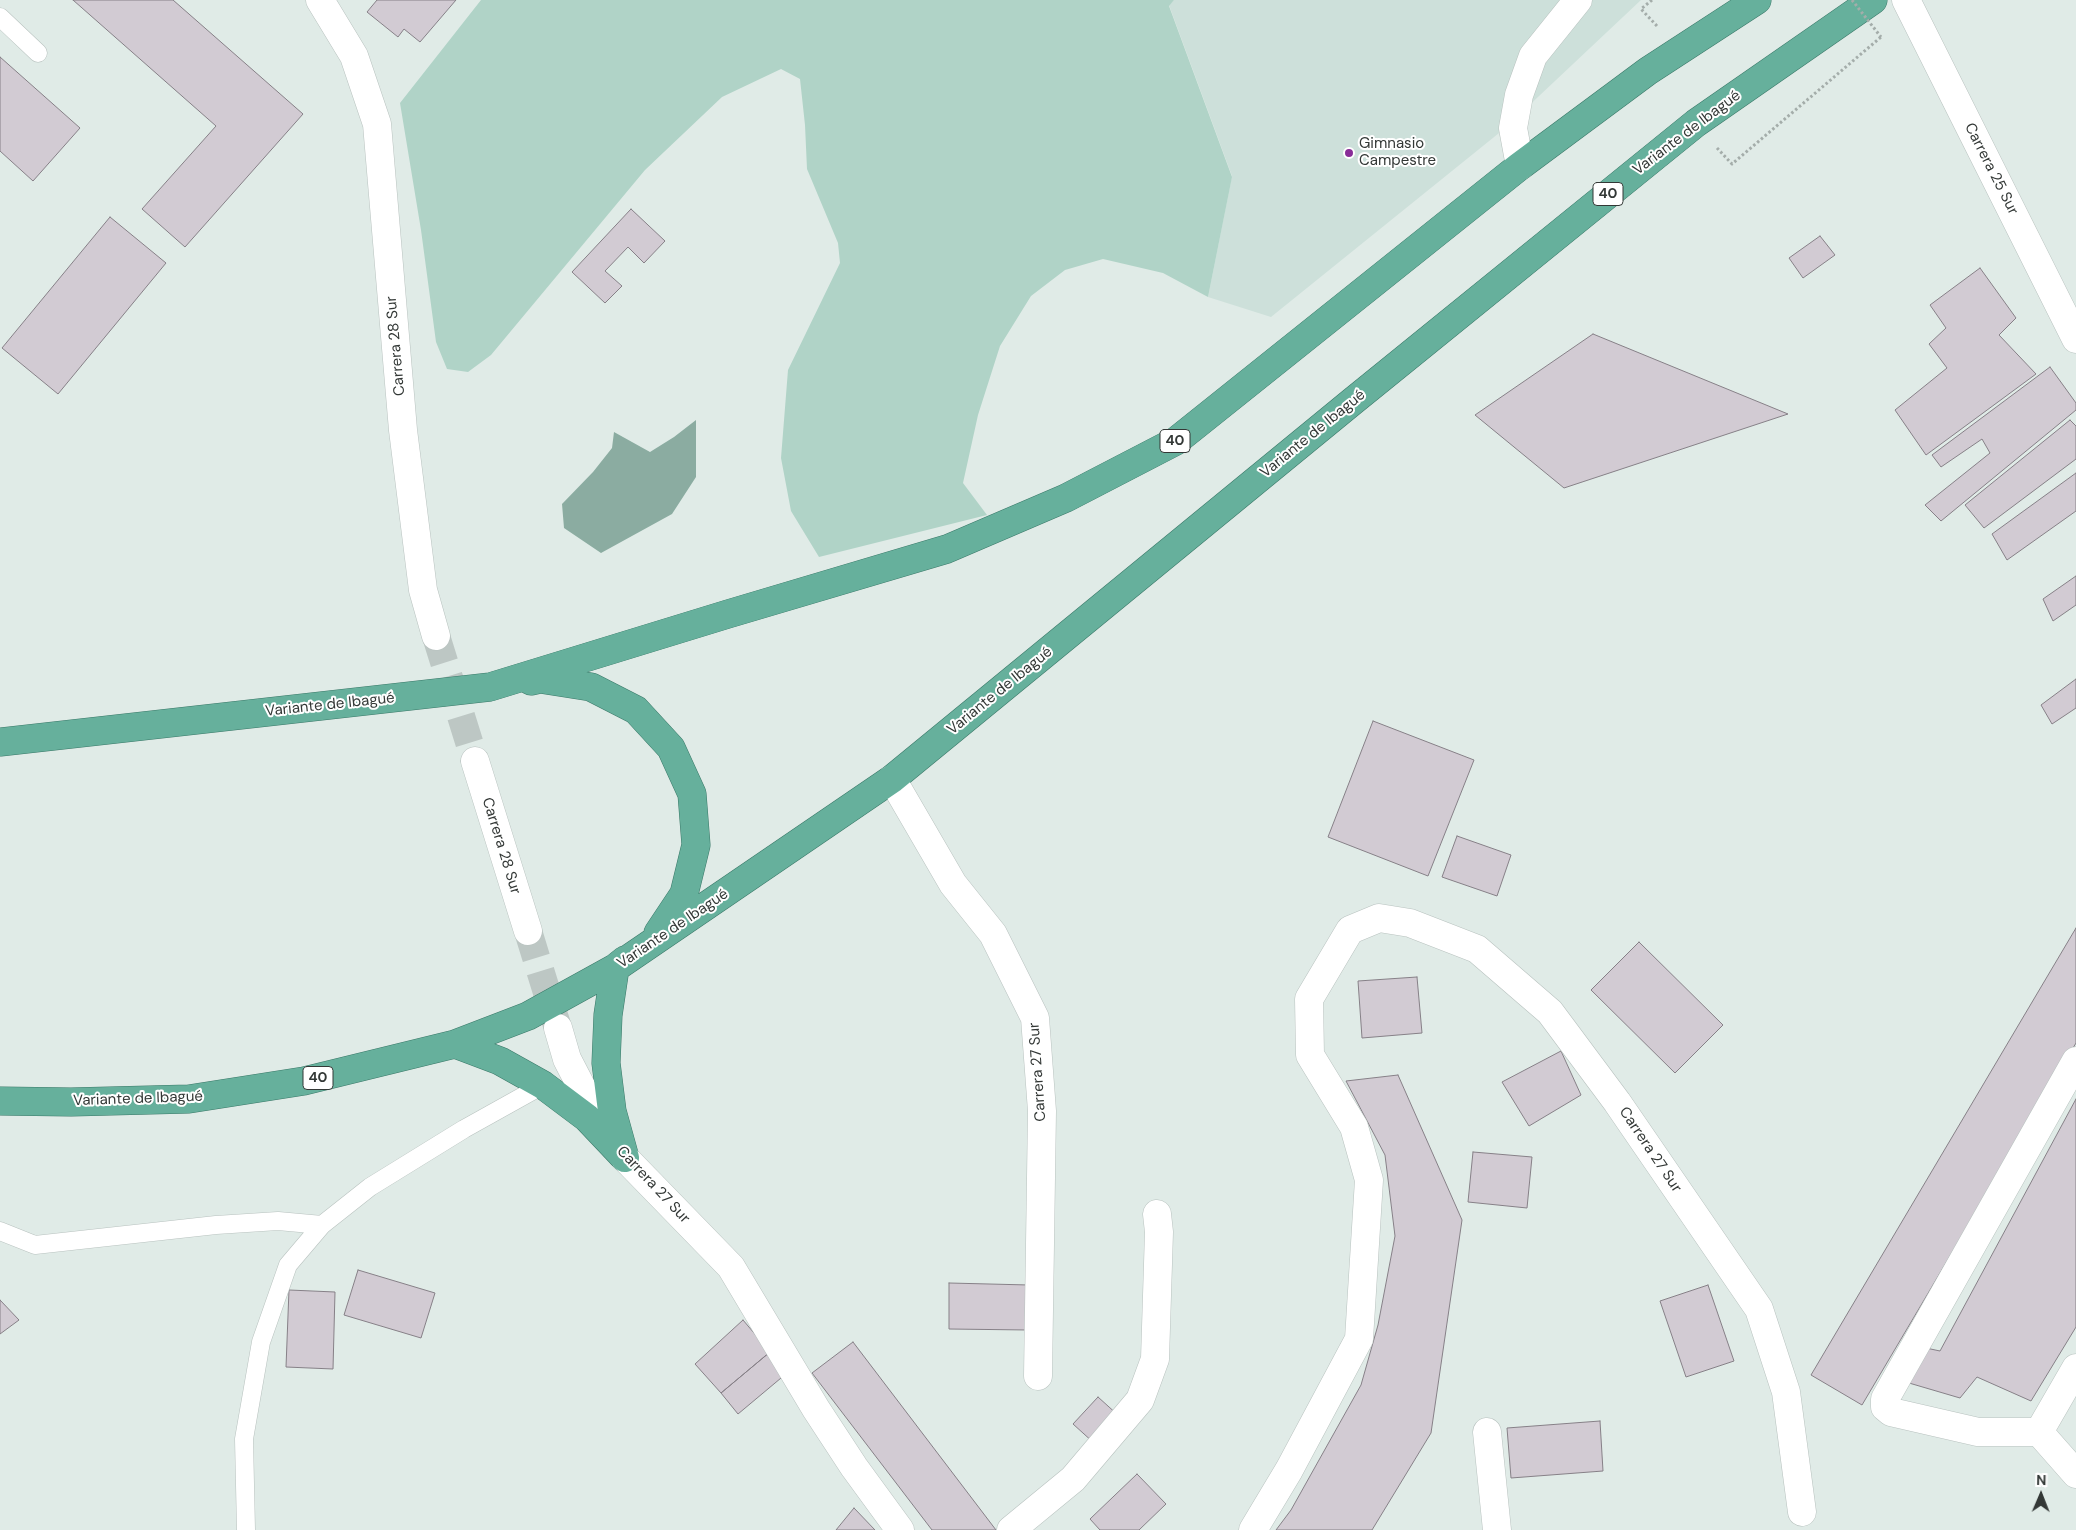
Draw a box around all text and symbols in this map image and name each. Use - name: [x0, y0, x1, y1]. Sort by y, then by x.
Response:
- street label: Variante de Ibagué: [1630, 87, 1744, 179]
- street label: Carrera 25 Sur: [1960, 120, 2022, 218]
- place label: Gimnasio Campestre: [1359, 135, 1436, 170]
- marker: Gimnasio Campestre: [1343, 147, 1355, 159]
- road number: 40: [1593, 182, 1623, 205]
- street label: Carrera 28 Sur: [383, 295, 409, 397]
- street label: Variante de Ibagué: [1257, 386, 1369, 482]
- road number: 40: [1160, 430, 1190, 452]
- street label: Variante de Ibagué: [944, 643, 1056, 739]
- street label: Variante de Ibagué: [264, 689, 396, 721]
- street label: Carrera 28 Sur: [478, 795, 524, 897]
- street label: Variante de Ibagué: [614, 885, 732, 973]
- street label: Carrera 27 Sur: [1026, 1022, 1050, 1122]
- road number: 40: [303, 1066, 333, 1090]
- street label: Variante de Ibagué: [73, 1088, 203, 1110]
- street label: Carrera 27 Sur: [1615, 1104, 1685, 1196]
- street label: Carrera 27 Sur: [613, 1143, 693, 1227]
- north arrow: [2016, 1470, 2066, 1520]
- text: N: [2036, 1471, 2047, 1489]

